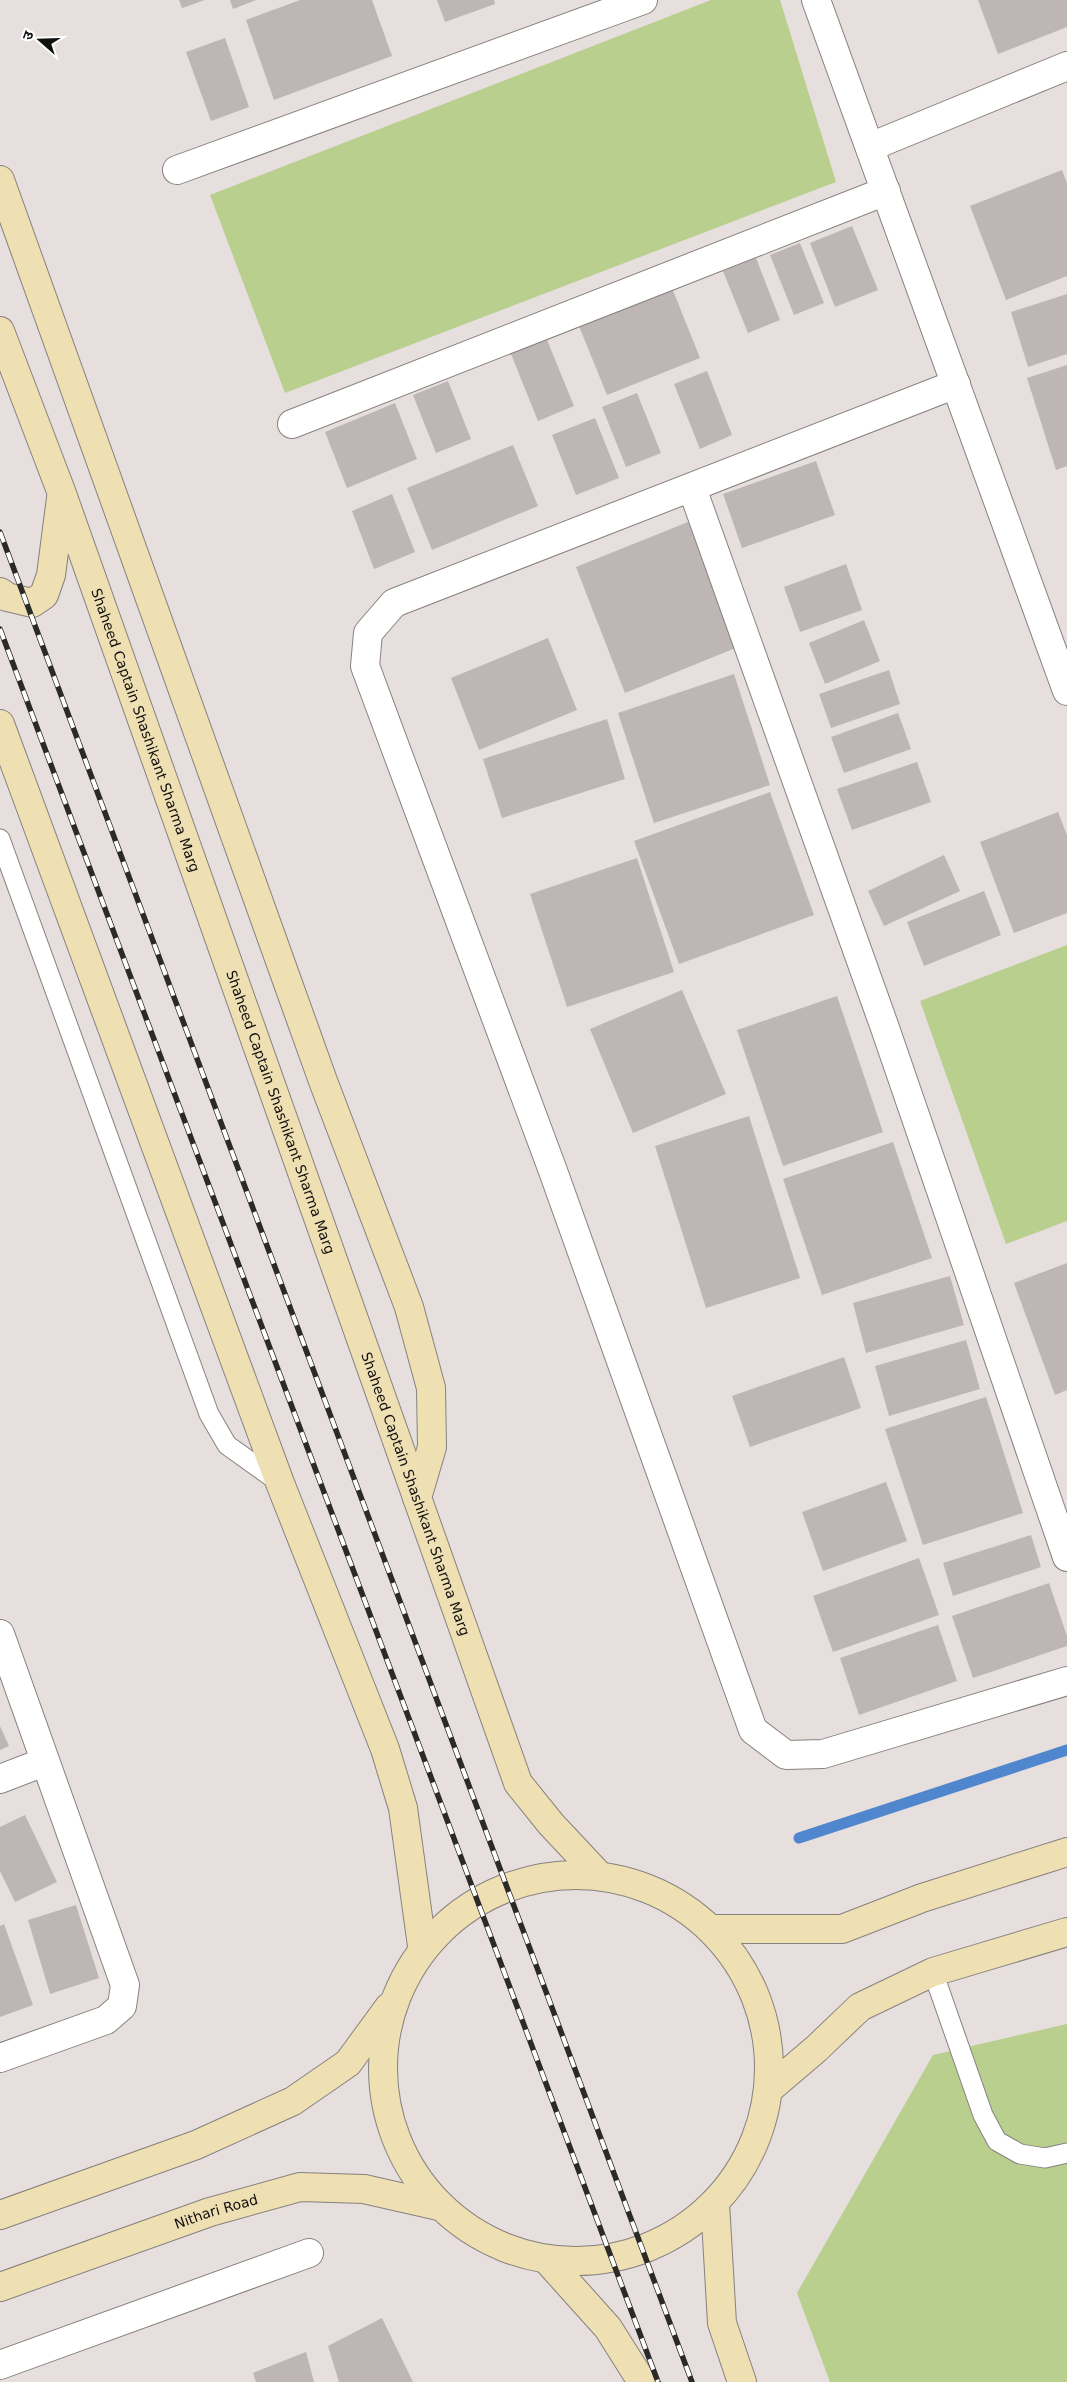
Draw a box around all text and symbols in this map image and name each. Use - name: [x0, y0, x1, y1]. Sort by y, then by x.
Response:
- north arrow: [15, 15, 65, 65]
- text: उ: [19, 28, 37, 42]
- street label: Shaheed Captain Shashikant Sharma Marg: [88, 586, 203, 874]
- street label: Shaheed Captain Shashikant Sharma Marg: [223, 968, 338, 1256]
- street label: Shaheed Captain Shashikant Sharma Marg: [358, 1350, 473, 1638]
- street label: Nithari Road: [172, 2191, 260, 2232]

